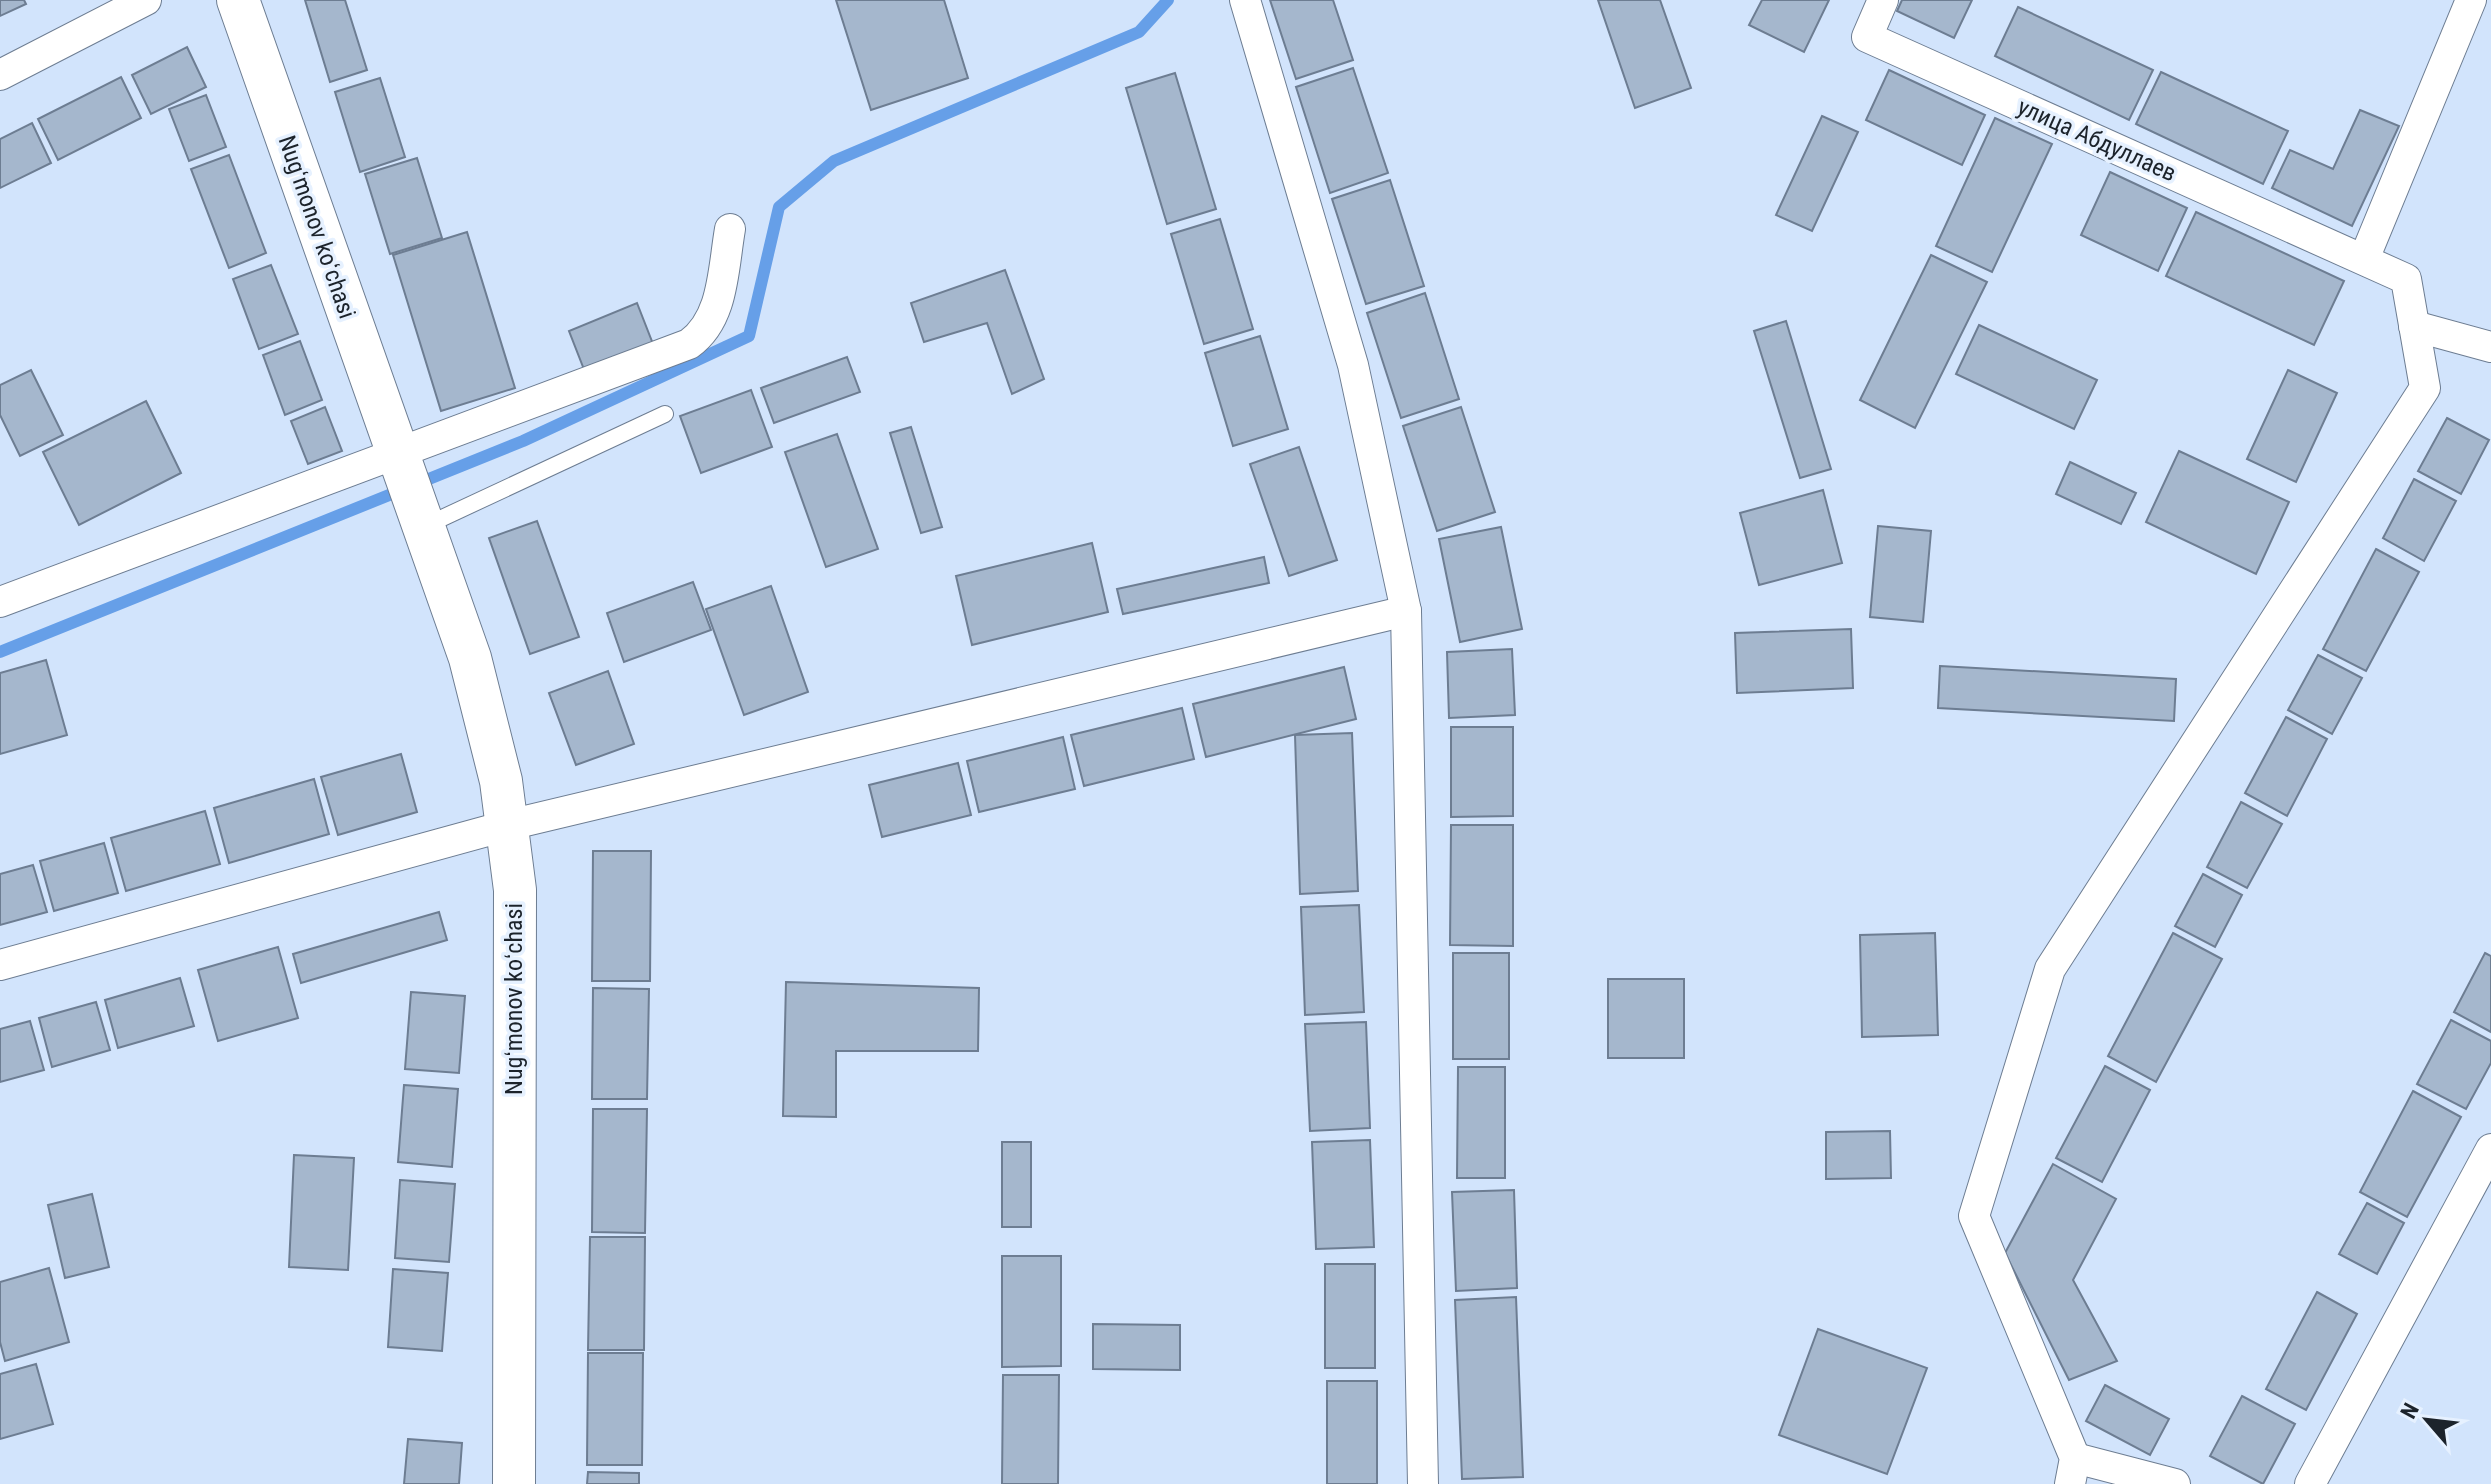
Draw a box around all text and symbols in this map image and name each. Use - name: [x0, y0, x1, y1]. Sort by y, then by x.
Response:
- street label: улица Абдуллаев: [2013, 93, 2181, 187]
- street label: Nugʻmonov koʻchasi: [273, 132, 361, 322]
- street label: Nugʻmonov koʻchasi: [500, 903, 528, 1095]
- north arrow: [2387, 1380, 2467, 1460]
- text: N: [2396, 1399, 2424, 1423]

